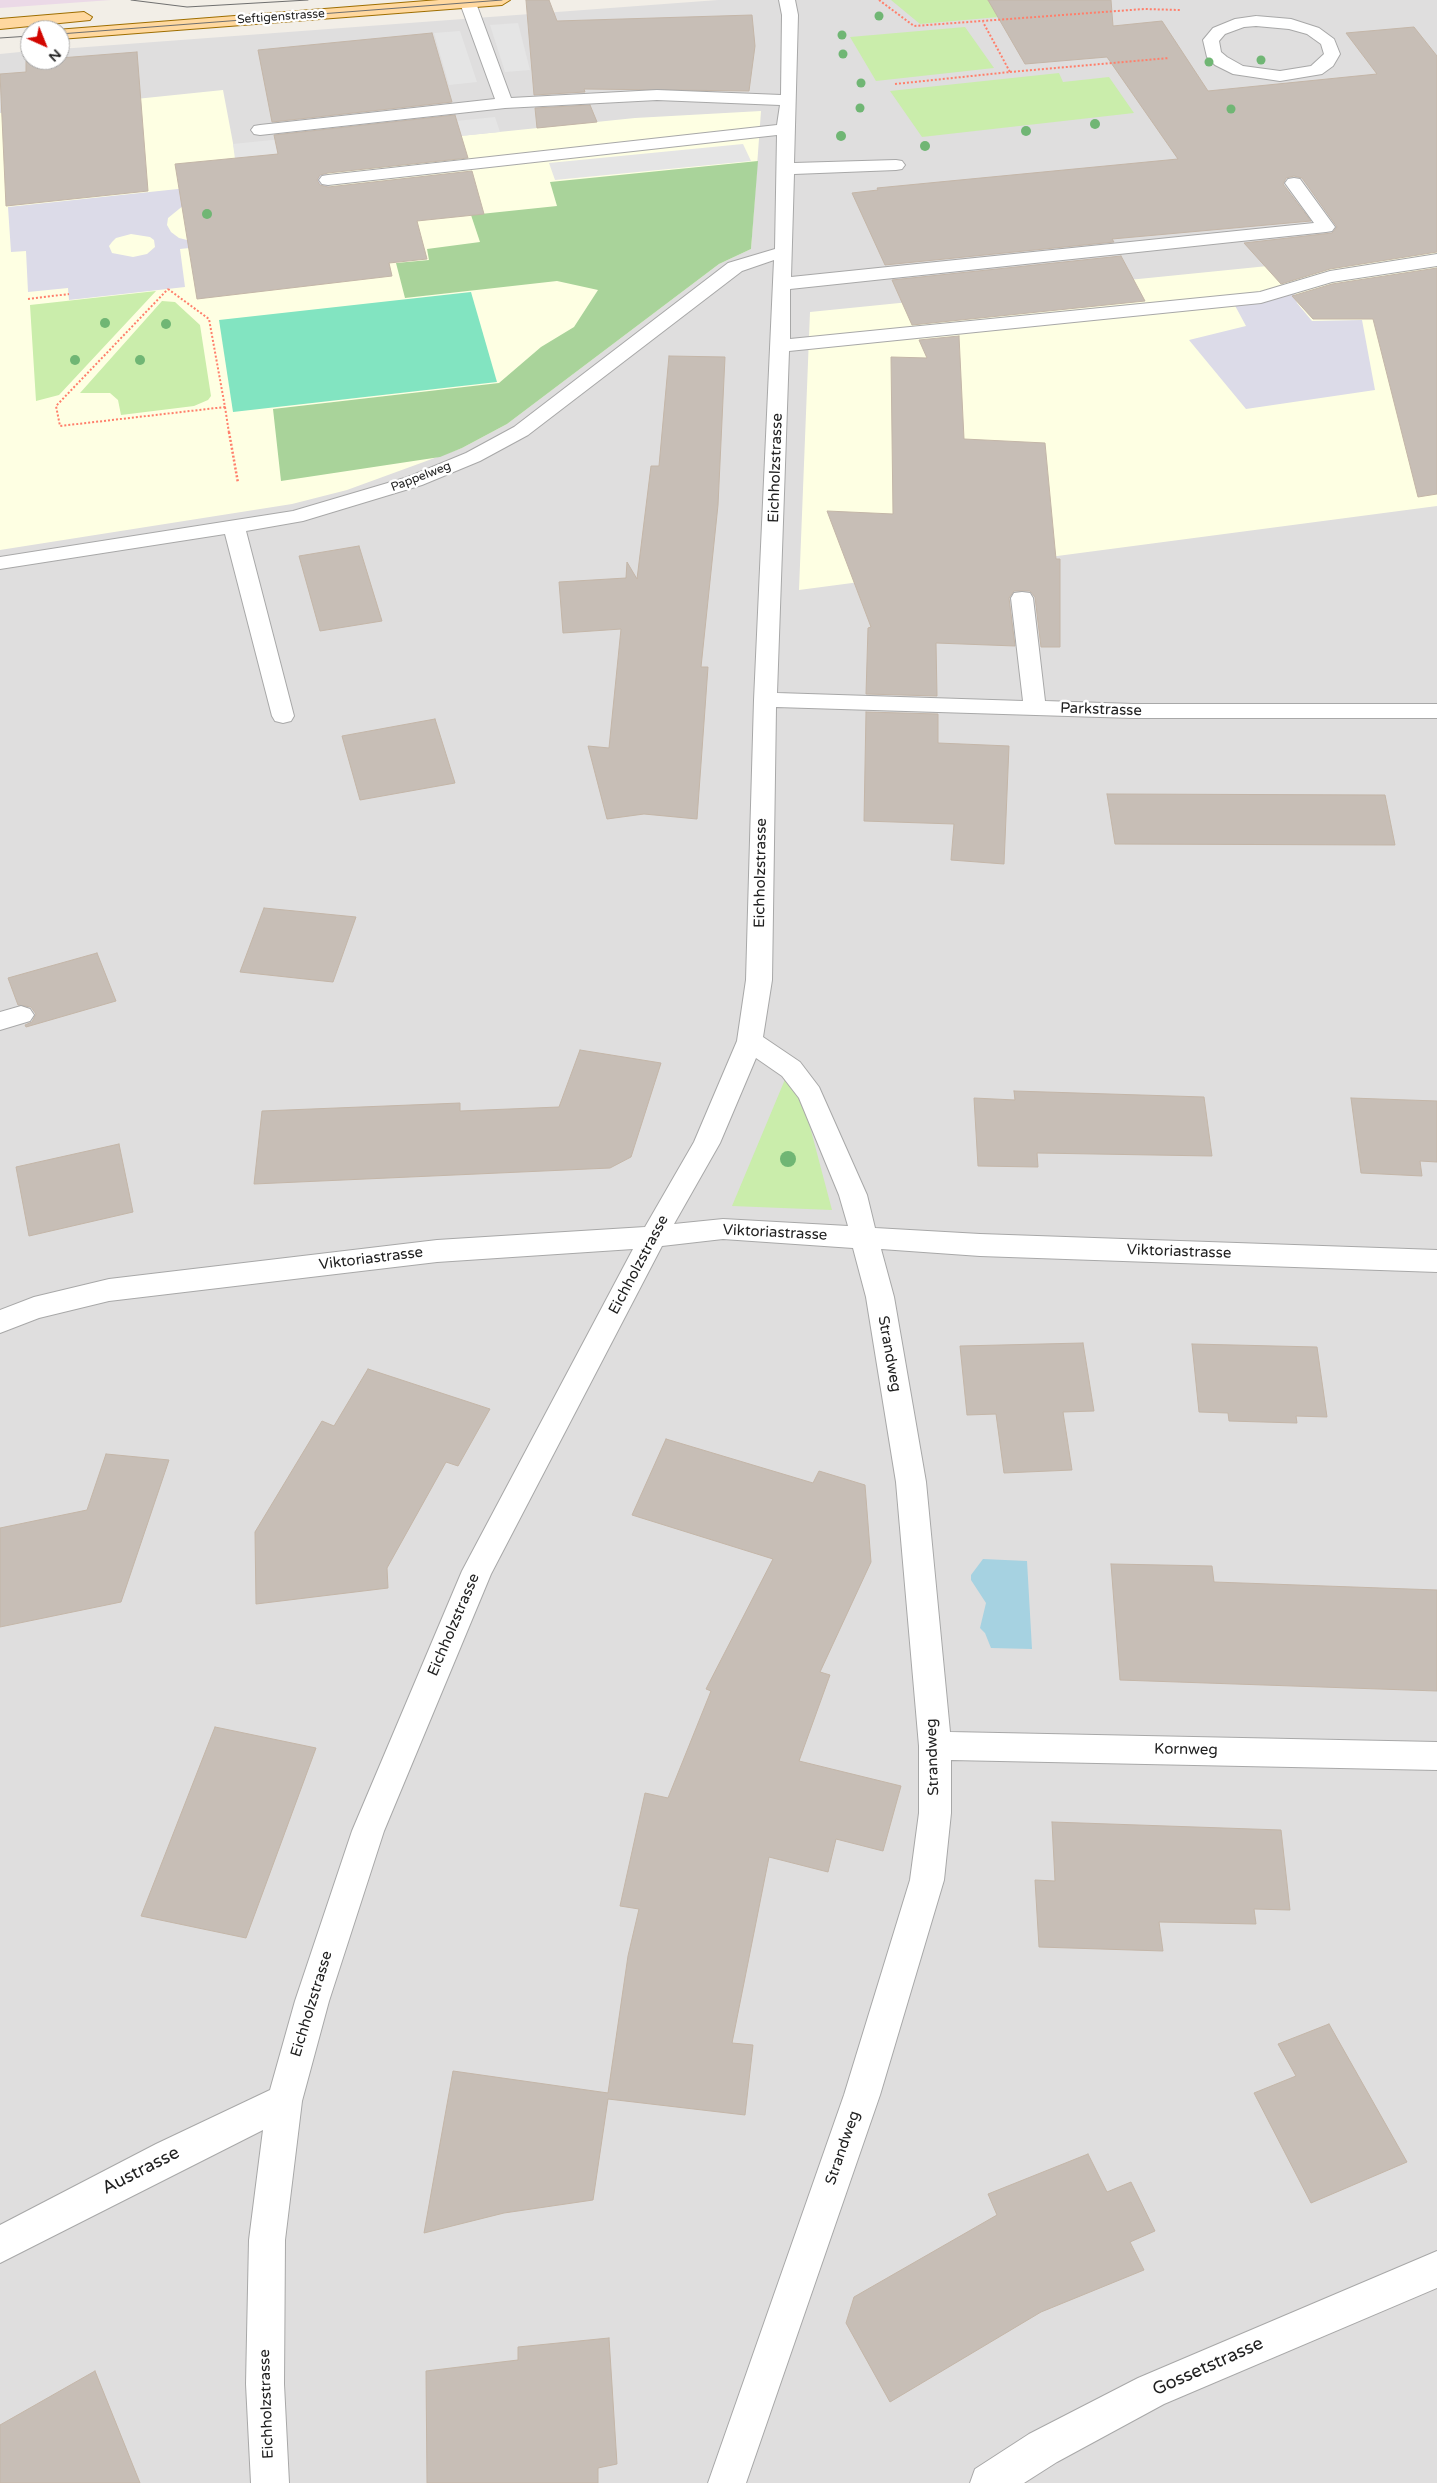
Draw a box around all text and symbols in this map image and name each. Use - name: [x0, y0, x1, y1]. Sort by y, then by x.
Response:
- street label: Seftigenstrasse: [237, 7, 325, 27]
- north arrow: [20, 20, 70, 70]
- text: N: [45, 45, 65, 65]
- street label: Eichholzstrasse: [765, 413, 787, 523]
- street label: Pappelweg: [389, 459, 453, 495]
- street label: Parkstrasse: [1060, 700, 1142, 720]
- street label: Eichholzstrasse: [751, 818, 771, 928]
- street label: Eichholzstrasse: [605, 1212, 673, 1318]
- street label: Viktoriastrasse: [722, 1221, 828, 1245]
- street label: Viktoriastrasse: [1126, 1241, 1232, 1263]
- street label: Viktoriastrasse: [318, 1244, 424, 1274]
- street label: Strandweg: [873, 1314, 905, 1394]
- street label: Eichholzstrasse: [424, 1571, 484, 1679]
- street label: Strandweg: [923, 1718, 943, 1796]
- street label: Kornweg: [1154, 1740, 1218, 1760]
- street label: Eichholzstrasse: [287, 1949, 337, 2059]
- street label: Strandweg: [822, 2109, 864, 2187]
- street label: Austrasse: [99, 2142, 183, 2200]
- street label: Gossetstrasse: [1149, 2333, 1267, 2401]
- street label: Eichholzstrasse: [256, 2349, 278, 2459]

